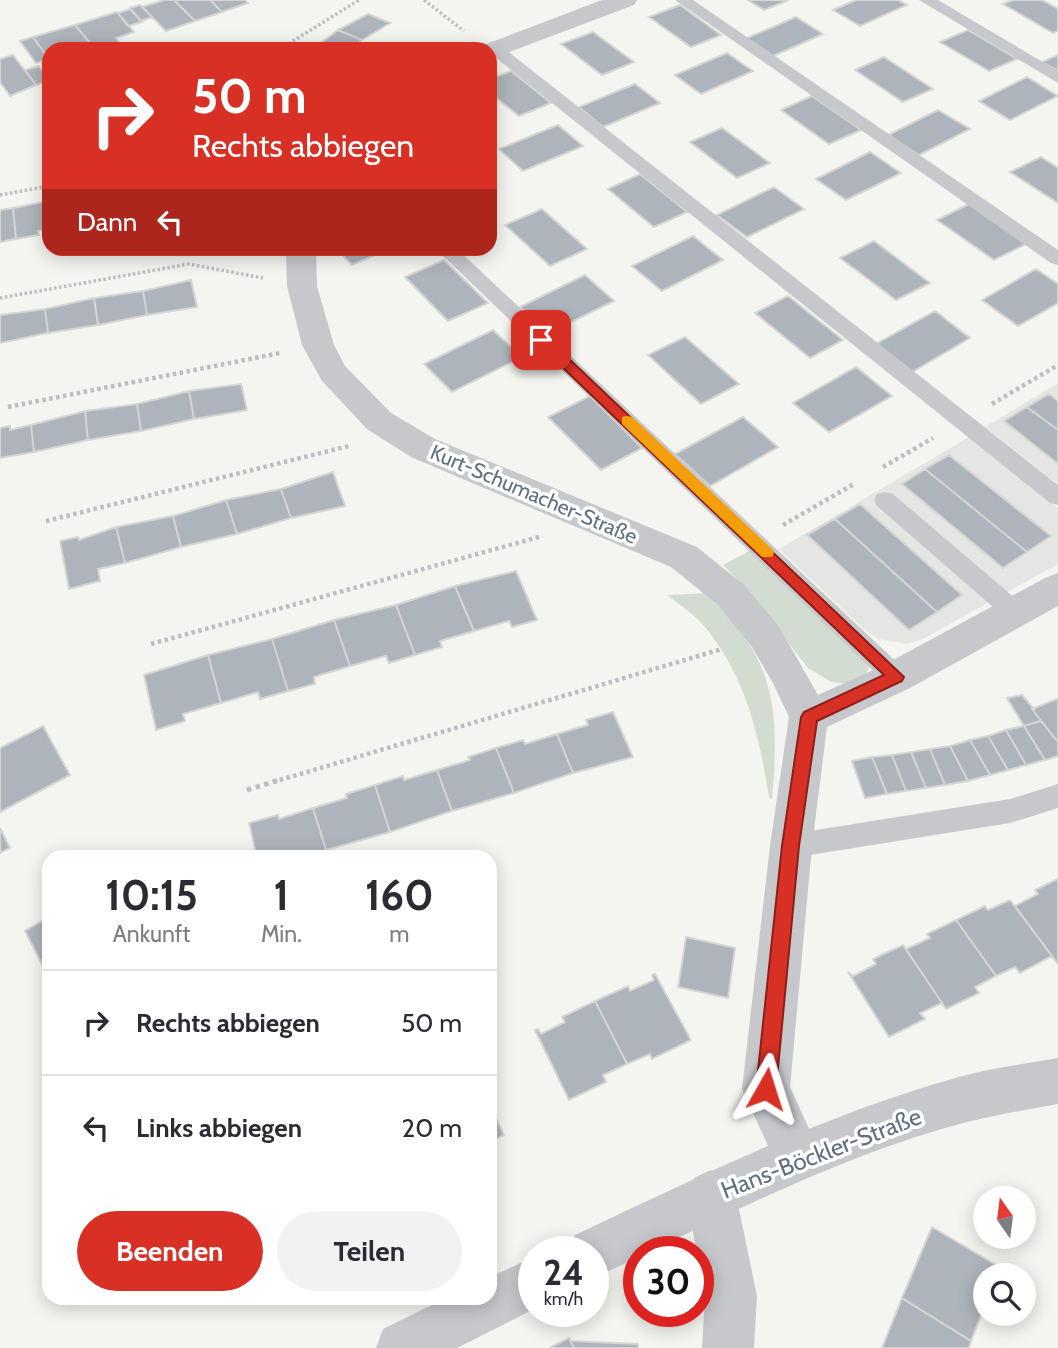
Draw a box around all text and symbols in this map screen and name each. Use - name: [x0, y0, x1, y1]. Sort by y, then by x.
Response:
- text: 50 m: [192, 66, 307, 125]
- icon: right: [77, 70, 168, 161]
- text: Rechts abbiegen: [192, 126, 414, 165]
- icon: left: [151, 203, 189, 241]
- text: Dann: [77, 206, 137, 238]
- pin: [511, 310, 571, 370]
- icon: arrive: [522, 321, 560, 359]
- street label: Kurt-Schumacher-Straße: [427, 439, 641, 549]
- text: 10:15: [105, 869, 198, 921]
- text: 1: [274, 869, 289, 921]
- text: 160: [365, 869, 434, 921]
- text: Ankunft: [113, 920, 190, 948]
- text: Min.: [261, 920, 302, 948]
- text: m: [389, 920, 409, 948]
- icon: right: [77, 1004, 115, 1042]
- text: Rechts abbiegen: [136, 1007, 320, 1039]
- text: 50 m: [401, 1007, 462, 1039]
- position arrow: [729, 1052, 803, 1126]
- street label: Hans-Böckler-Straße: [717, 1101, 925, 1205]
- icon: left: [77, 1109, 115, 1147]
- text: Links abbiegen: [136, 1112, 302, 1144]
- text: 20 m: [402, 1112, 462, 1144]
- north arrow: [973, 1186, 1036, 1250]
- map controls: [973, 1186, 1036, 1326]
- button: Beenden: [77, 1211, 263, 1291]
- button: Teilen: [277, 1211, 462, 1291]
- speed limit sign: 30: [623, 1236, 714, 1327]
- text: 24: [543, 1251, 584, 1294]
- button: search: [973, 1263, 1036, 1326]
- text: km/h: [544, 1288, 583, 1310]

